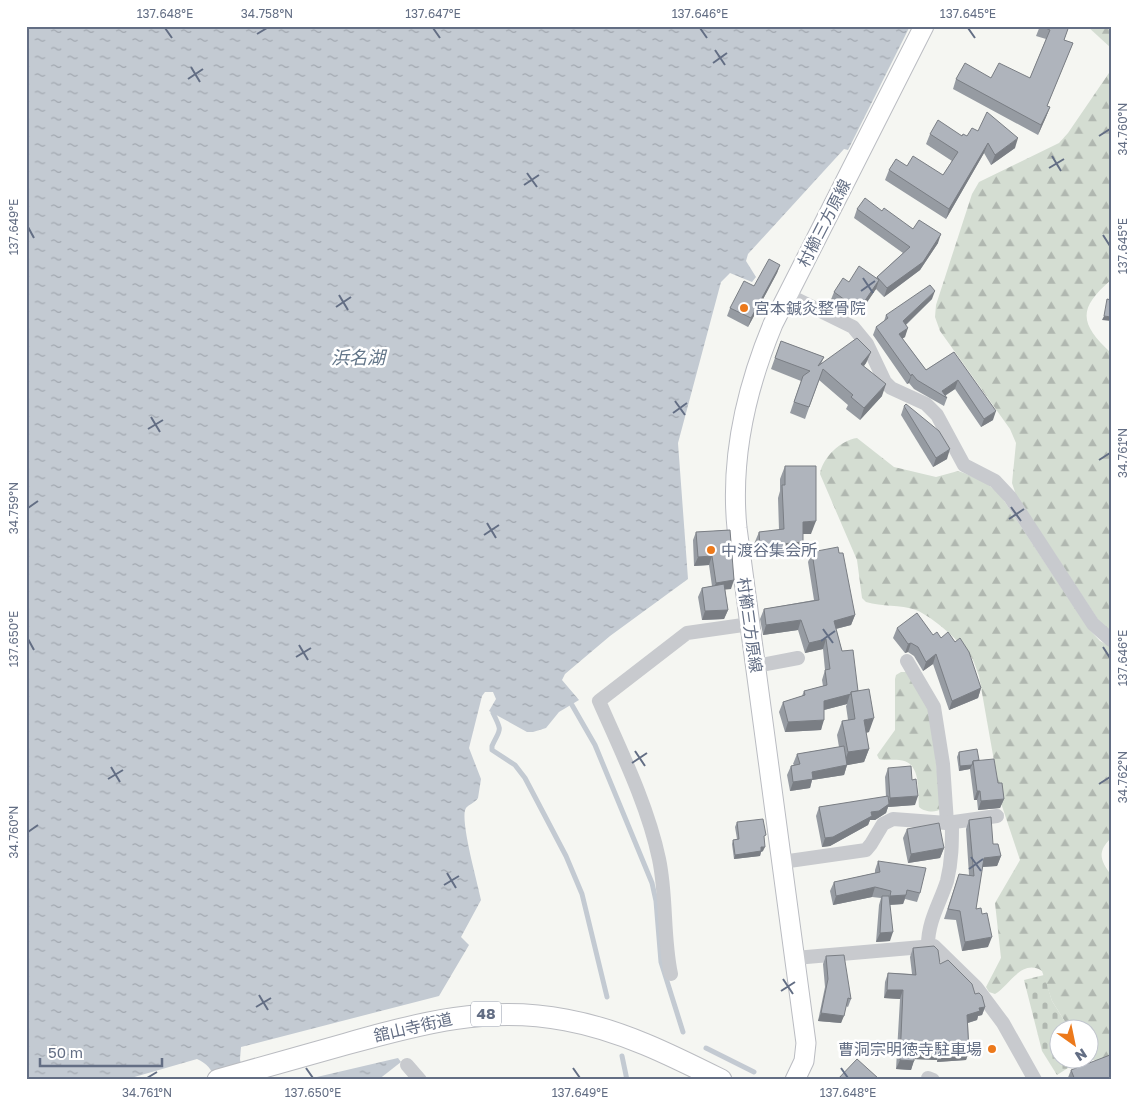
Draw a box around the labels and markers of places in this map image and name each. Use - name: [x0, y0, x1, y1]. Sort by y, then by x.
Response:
- place label: 宮本鍼灸整骨院: [754, 298, 866, 318]
- marker: 宮本鍼灸整骨院: [738, 302, 750, 314]
- place label: 中渡谷集会所: [721, 540, 817, 560]
- marker: 中渡谷集会所: [705, 544, 717, 556]
- place label: 曹洞宗明徳寺駐車場: [838, 1039, 982, 1059]
- marker: 曹洞宗明徳寺駐車場: [986, 1043, 998, 1055]

